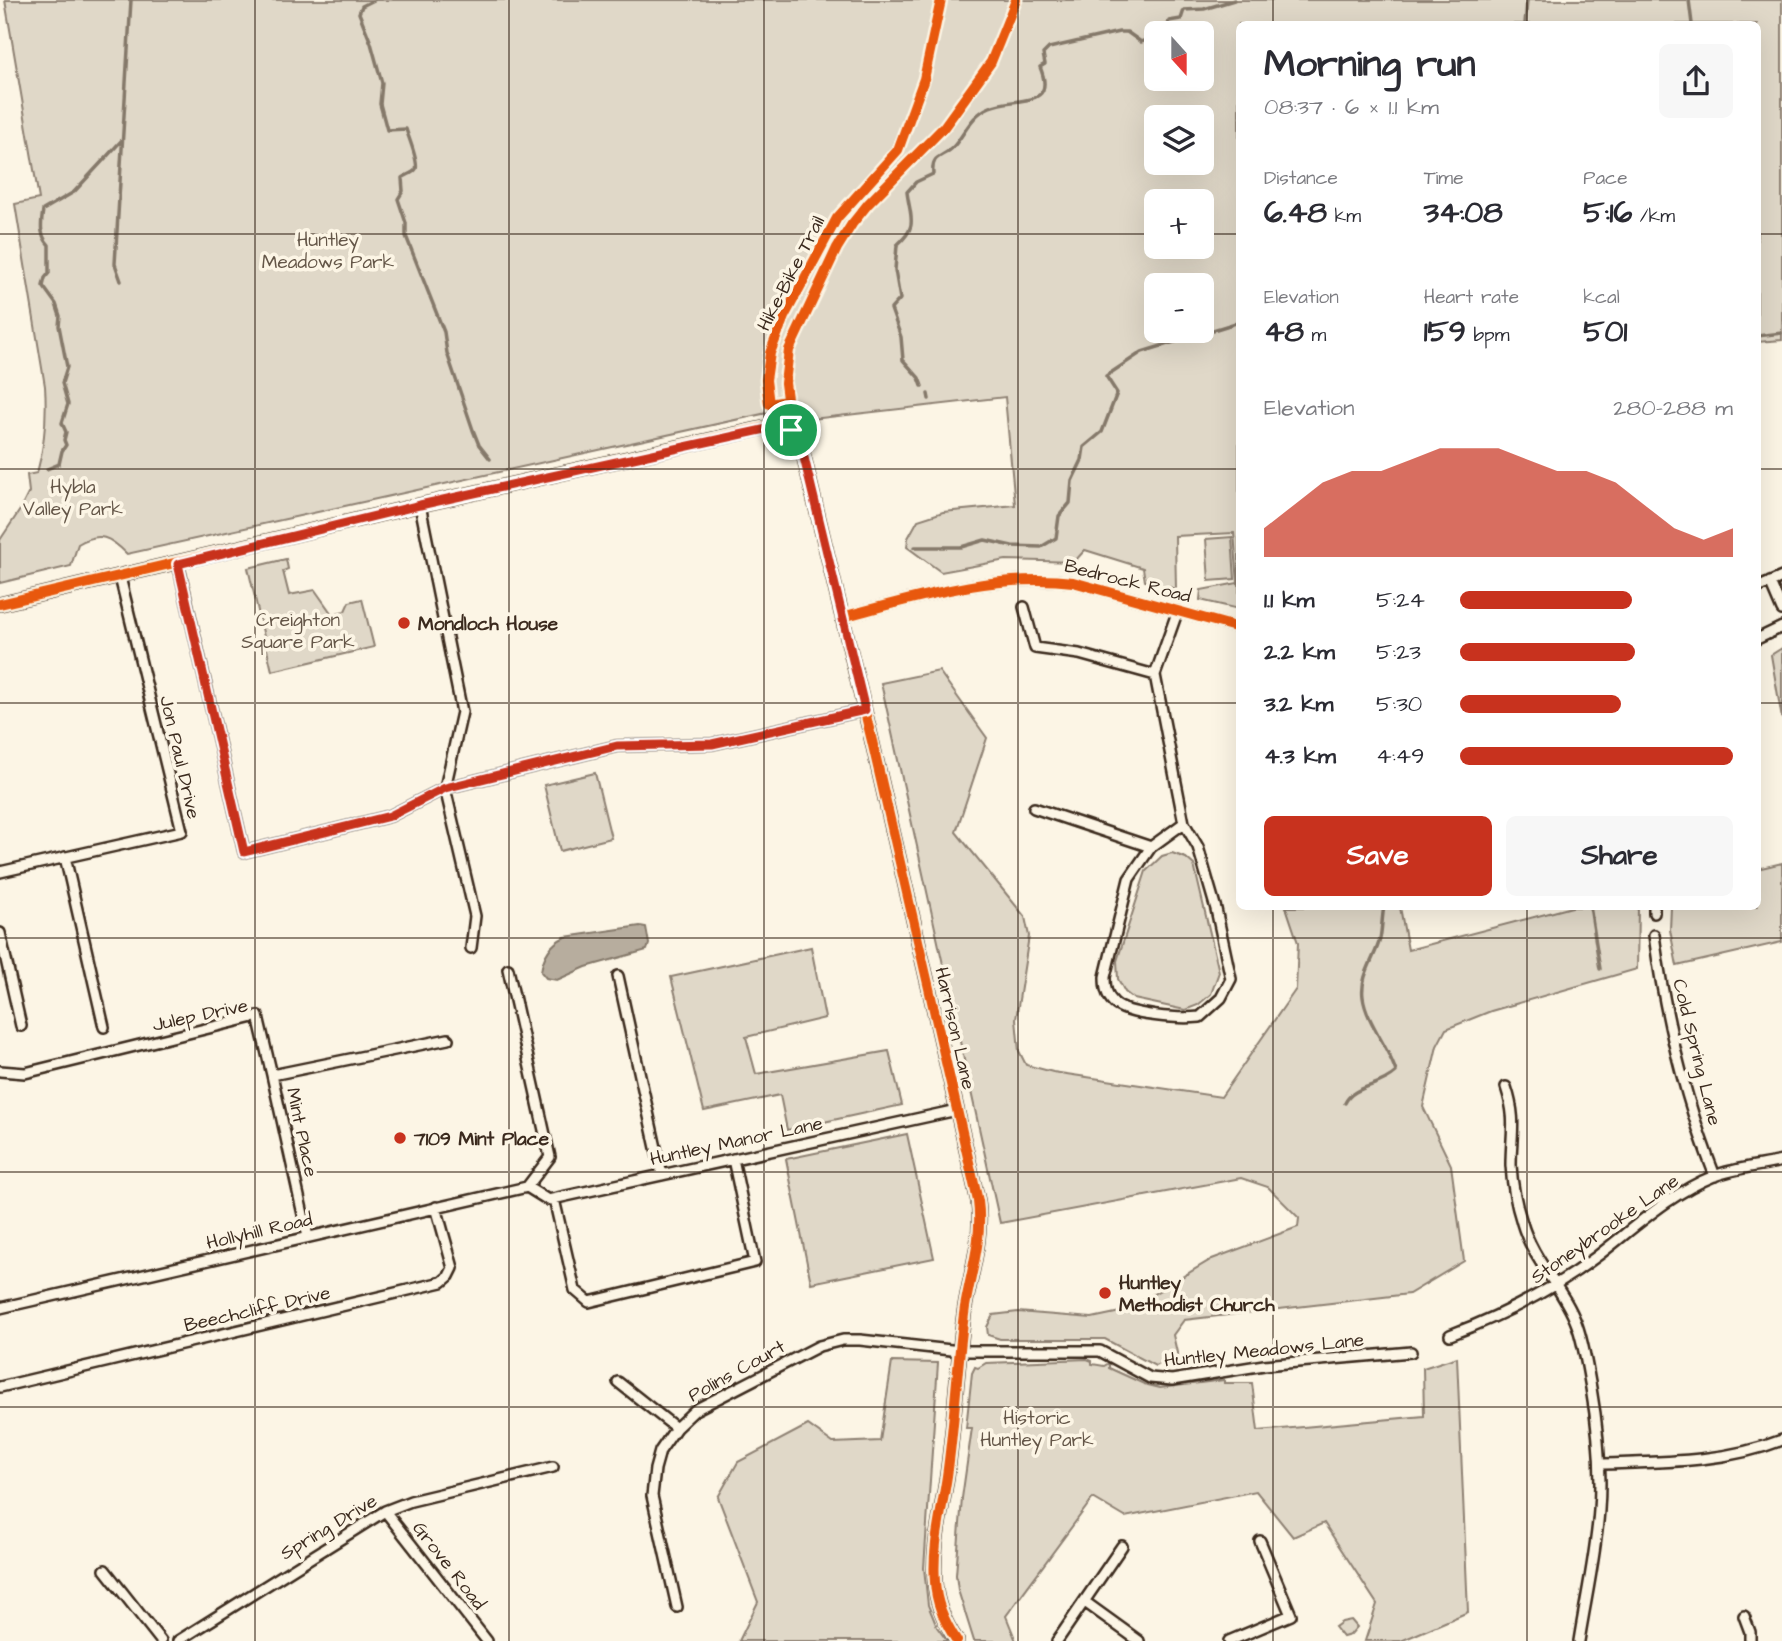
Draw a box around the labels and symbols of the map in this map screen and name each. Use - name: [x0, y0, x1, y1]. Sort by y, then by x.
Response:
- north arrow: [1144, 21, 1214, 91]
- street label: Hike-Bike Trail: [751, 211, 832, 336]
- park label: Huntley Meadows Park: [262, 227, 395, 276]
- pin: [761, 400, 821, 460]
- park label: Hybla Valley Park: [23, 474, 123, 524]
- street label: Bedrock Road: [1061, 553, 1194, 610]
- park label: Creighton Square Park: [241, 607, 355, 656]
- place label: Mondloch House: [418, 611, 559, 638]
- marker: Mondloch House: [396, 615, 412, 631]
- street label: Jon Paul Drive: [152, 693, 207, 822]
- street label: Harrison Lane: [927, 964, 982, 1092]
- street label: Cold Spring Lane: [1664, 976, 1728, 1129]
- street label: Julep Drive: [150, 992, 251, 1039]
- street label: Mint Place: [279, 1085, 324, 1179]
- street label: Huntley Manor Lane: [647, 1110, 825, 1174]
- place label: 7109 Mint Place: [413, 1126, 550, 1153]
- marker: 7109 Mint Place: [392, 1130, 408, 1146]
- street label: Stoneybrooke Lane: [1525, 1168, 1685, 1291]
- street label: Hollyhill Road: [204, 1206, 316, 1258]
- place label: Huntley Methodist Church: [1119, 1270, 1275, 1319]
- street label: Beechcliff Drive: [182, 1280, 333, 1339]
- marker: Huntley Methodist Church: [1097, 1285, 1113, 1301]
- street label: Huntley Meadows Lane: [1163, 1327, 1366, 1375]
- street label: Polins Court: [683, 1333, 790, 1409]
- park label: Historic Huntley Park: [980, 1405, 1094, 1455]
- street label: Spring Drive: [275, 1488, 383, 1568]
- street label: Grove Road: [406, 1516, 492, 1616]

